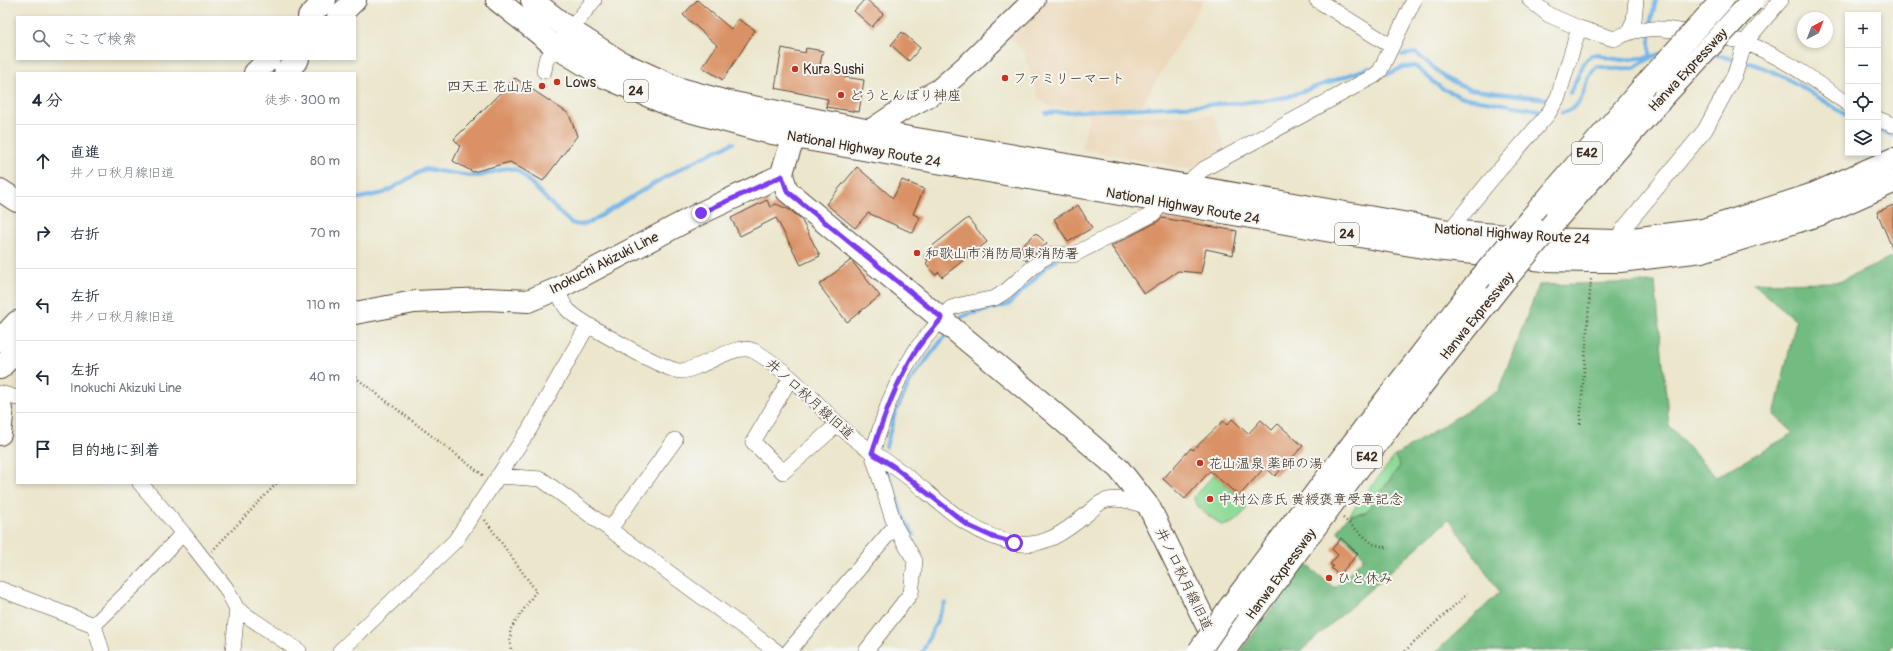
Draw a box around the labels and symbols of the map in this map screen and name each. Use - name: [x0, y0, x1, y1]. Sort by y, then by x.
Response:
- north arrow: [1797, 12, 1833, 48]
- street label: Hanwa Expressway: [1645, 25, 1731, 115]
- place label: Kura Sushi: [803, 61, 864, 78]
- marker: Kura Sushi: [790, 64, 800, 74]
- place label: ファミリーマート: [1013, 70, 1125, 87]
- marker: ファミリーマート: [1000, 73, 1010, 83]
- place label: Lows: [565, 74, 597, 91]
- marker: Lows: [552, 77, 562, 87]
- place label: 四天王 花山店: [447, 78, 534, 95]
- road number: 24: [624, 80, 648, 102]
- marker: 四天王 花山店: [537, 81, 547, 91]
- place label: どうとんぼり神座: [849, 87, 961, 104]
- marker: どうとんぼり神座: [836, 90, 846, 100]
- street label: National Highway Route 24: [786, 127, 942, 171]
- road number: E42: [1572, 142, 1602, 164]
- street label: National Highway Route 24: [1105, 184, 1261, 228]
- route end: [692, 204, 710, 222]
- street label: National Highway Route 24: [1434, 220, 1590, 248]
- road number: 24: [1335, 223, 1359, 245]
- street label: Inokuchi Akizuki Line: [547, 228, 661, 298]
- place label: 和歌山市消防局東消防署: [925, 245, 1079, 262]
- marker: 和歌山市消防局東消防署: [912, 248, 922, 258]
- street label: Hanwa Expressway: [1436, 269, 1518, 363]
- street label: 井ノ口秋月線旧道: [763, 355, 857, 443]
- road number: E42: [1352, 446, 1382, 468]
- place label: 花山温泉 薬師の湯: [1208, 455, 1323, 472]
- marker: 花山温泉 薬師の湯: [1195, 458, 1205, 468]
- place label: 中村公彦氏 黄綬褒章受章記念: [1218, 491, 1403, 508]
- marker: 中村公彦氏 黄綬褒章受章記念: [1205, 494, 1215, 504]
- street label: 井ノ口秋月線旧道: [1152, 525, 1216, 633]
- street label: Hanwa Expressway: [1242, 525, 1320, 623]
- route start: [1005, 534, 1023, 552]
- place label: ひと休み: [1337, 570, 1393, 587]
- marker: ひと休み: [1324, 573, 1334, 583]

